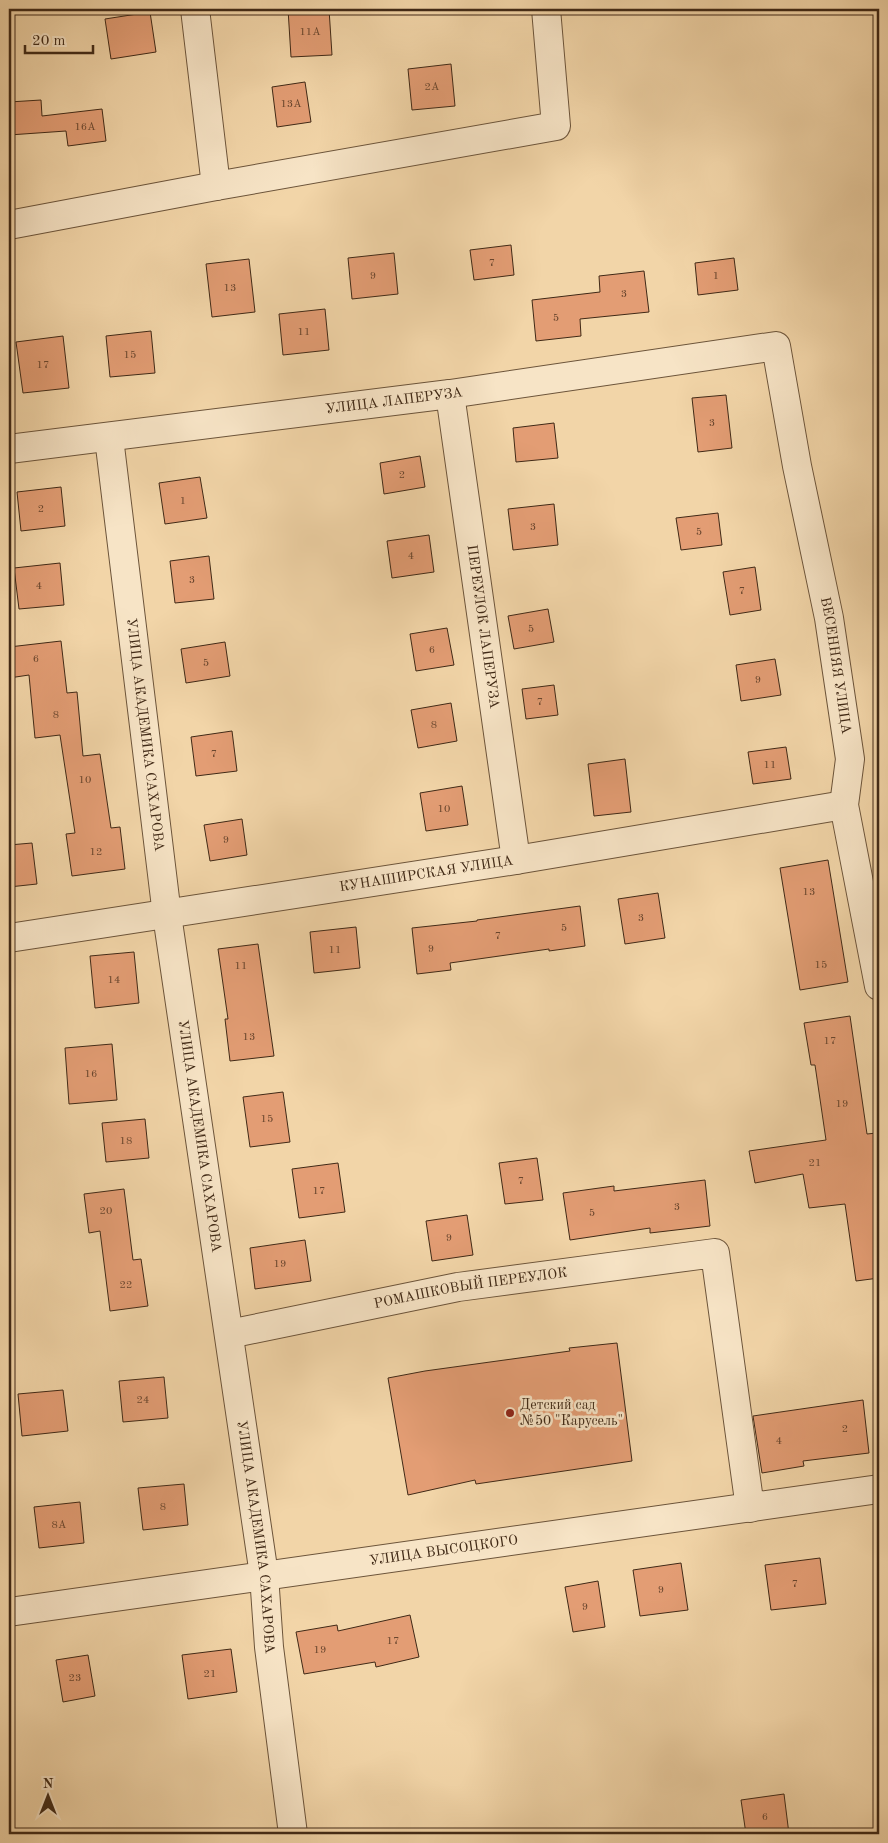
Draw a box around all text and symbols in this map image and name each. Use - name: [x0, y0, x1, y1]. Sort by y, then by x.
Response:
- scale bar: [25, 22, 92, 54]
- house number: 11А: [299, 27, 321, 38]
- text: 20 m: [32, 34, 66, 49]
- house number: 2А: [425, 82, 440, 93]
- house number: 13А: [280, 99, 302, 110]
- house number: 16А: [74, 122, 96, 133]
- house number: 7: [489, 258, 495, 269]
- house number: 9: [370, 271, 376, 282]
- house number: 1: [713, 271, 719, 282]
- house number: 13: [224, 283, 236, 294]
- house number: 3: [621, 289, 627, 300]
- house number: 5: [553, 313, 559, 324]
- house number: 11: [298, 327, 310, 338]
- house number: 15: [124, 350, 136, 361]
- house number: 17: [37, 360, 49, 371]
- street label: УЛИЦА ЛАПЕРУЗА: [325, 385, 464, 416]
- house number: 3: [709, 418, 715, 429]
- house number: 2: [399, 470, 405, 481]
- house number: 1: [180, 496, 186, 507]
- house number: 2: [38, 504, 44, 515]
- house number: 3: [530, 522, 536, 533]
- house number: 5: [696, 527, 702, 538]
- street label: ПЕРЕУЛОК ЛАПЕРУЗА: [464, 544, 502, 710]
- house number: 4: [408, 551, 414, 562]
- house number: 3: [189, 575, 195, 586]
- house number: 4: [36, 581, 42, 592]
- house number: 7: [739, 586, 745, 597]
- street label: ВЕСЕННЯЯ УЛИЦА: [818, 596, 853, 735]
- street label: УЛИЦА АКАДЕМИКА САХАРОВА: [124, 617, 166, 853]
- house number: 5: [528, 624, 534, 635]
- house number: 6: [429, 645, 435, 656]
- house number: 6: [33, 654, 39, 665]
- house number: 5: [203, 658, 209, 669]
- house number: 9: [755, 675, 761, 686]
- house number: 7: [537, 697, 543, 708]
- house number: 8: [53, 710, 59, 721]
- house number: 8: [431, 720, 437, 731]
- house number: 7: [211, 749, 217, 760]
- house number: 11: [764, 760, 776, 771]
- house number: 10: [79, 775, 91, 786]
- house number: 10: [438, 804, 450, 815]
- house number: 9: [223, 835, 229, 846]
- house number: 12: [90, 847, 102, 858]
- street label: КУНАШИРСКАЯ УЛИЦА: [338, 854, 514, 894]
- house number: 13: [803, 887, 815, 898]
- house number: 3: [638, 913, 644, 924]
- house number: 5: [561, 923, 567, 934]
- house number: 7: [495, 931, 501, 942]
- house number: 9: [428, 944, 434, 955]
- house number: 11: [329, 945, 341, 956]
- house number: 15: [815, 960, 827, 971]
- house number: 11: [235, 961, 247, 972]
- house number: 14: [108, 975, 120, 986]
- street label: УЛИЦА АКАДЕМИКА САХАРОВА: [175, 1019, 224, 1254]
- house number: 13: [243, 1032, 255, 1043]
- house number: 17: [824, 1036, 836, 1047]
- house number: 16: [85, 1069, 97, 1080]
- house number: 19: [836, 1099, 848, 1110]
- house number: 15: [261, 1114, 273, 1125]
- house number: 18: [120, 1136, 132, 1147]
- house number: 21: [809, 1158, 821, 1169]
- house number: 7: [518, 1176, 524, 1187]
- house number: 17: [313, 1186, 325, 1197]
- house number: 3: [674, 1202, 680, 1213]
- house number: 20: [100, 1206, 112, 1217]
- house number: 5: [589, 1208, 595, 1219]
- house number: 9: [446, 1233, 452, 1244]
- house number: 19: [274, 1259, 286, 1270]
- street label: РОМАШКОВЫЙ ПЕРЕУЛОК: [373, 1266, 568, 1311]
- house number: 22: [120, 1280, 132, 1291]
- house number: 24: [137, 1395, 149, 1406]
- place label: Детский сад №50 "Карусель": [520, 1398, 623, 1428]
- marker: Детский сад №50 "Карусель": [504, 1407, 516, 1419]
- street label: УЛИЦА АКАДЕМИКА САХАРОВА: [234, 1420, 277, 1655]
- house number: 2: [842, 1424, 848, 1435]
- house number: 4: [776, 1436, 782, 1447]
- house number: 8: [160, 1502, 166, 1513]
- house number: 8А: [52, 1520, 67, 1531]
- street label: УЛИЦА ВЫСОЦКОГО: [368, 1533, 519, 1568]
- house number: 7: [792, 1579, 798, 1590]
- house number: 9: [658, 1585, 664, 1596]
- house number: 9: [582, 1602, 588, 1613]
- house number: 17: [387, 1636, 399, 1647]
- house number: 19: [314, 1645, 326, 1656]
- house number: 21: [204, 1669, 216, 1680]
- house number: 23: [69, 1673, 81, 1684]
- north arrow: [22, 1770, 72, 1820]
- text: N: [43, 1777, 54, 1791]
- house number: 6: [762, 1812, 768, 1823]

